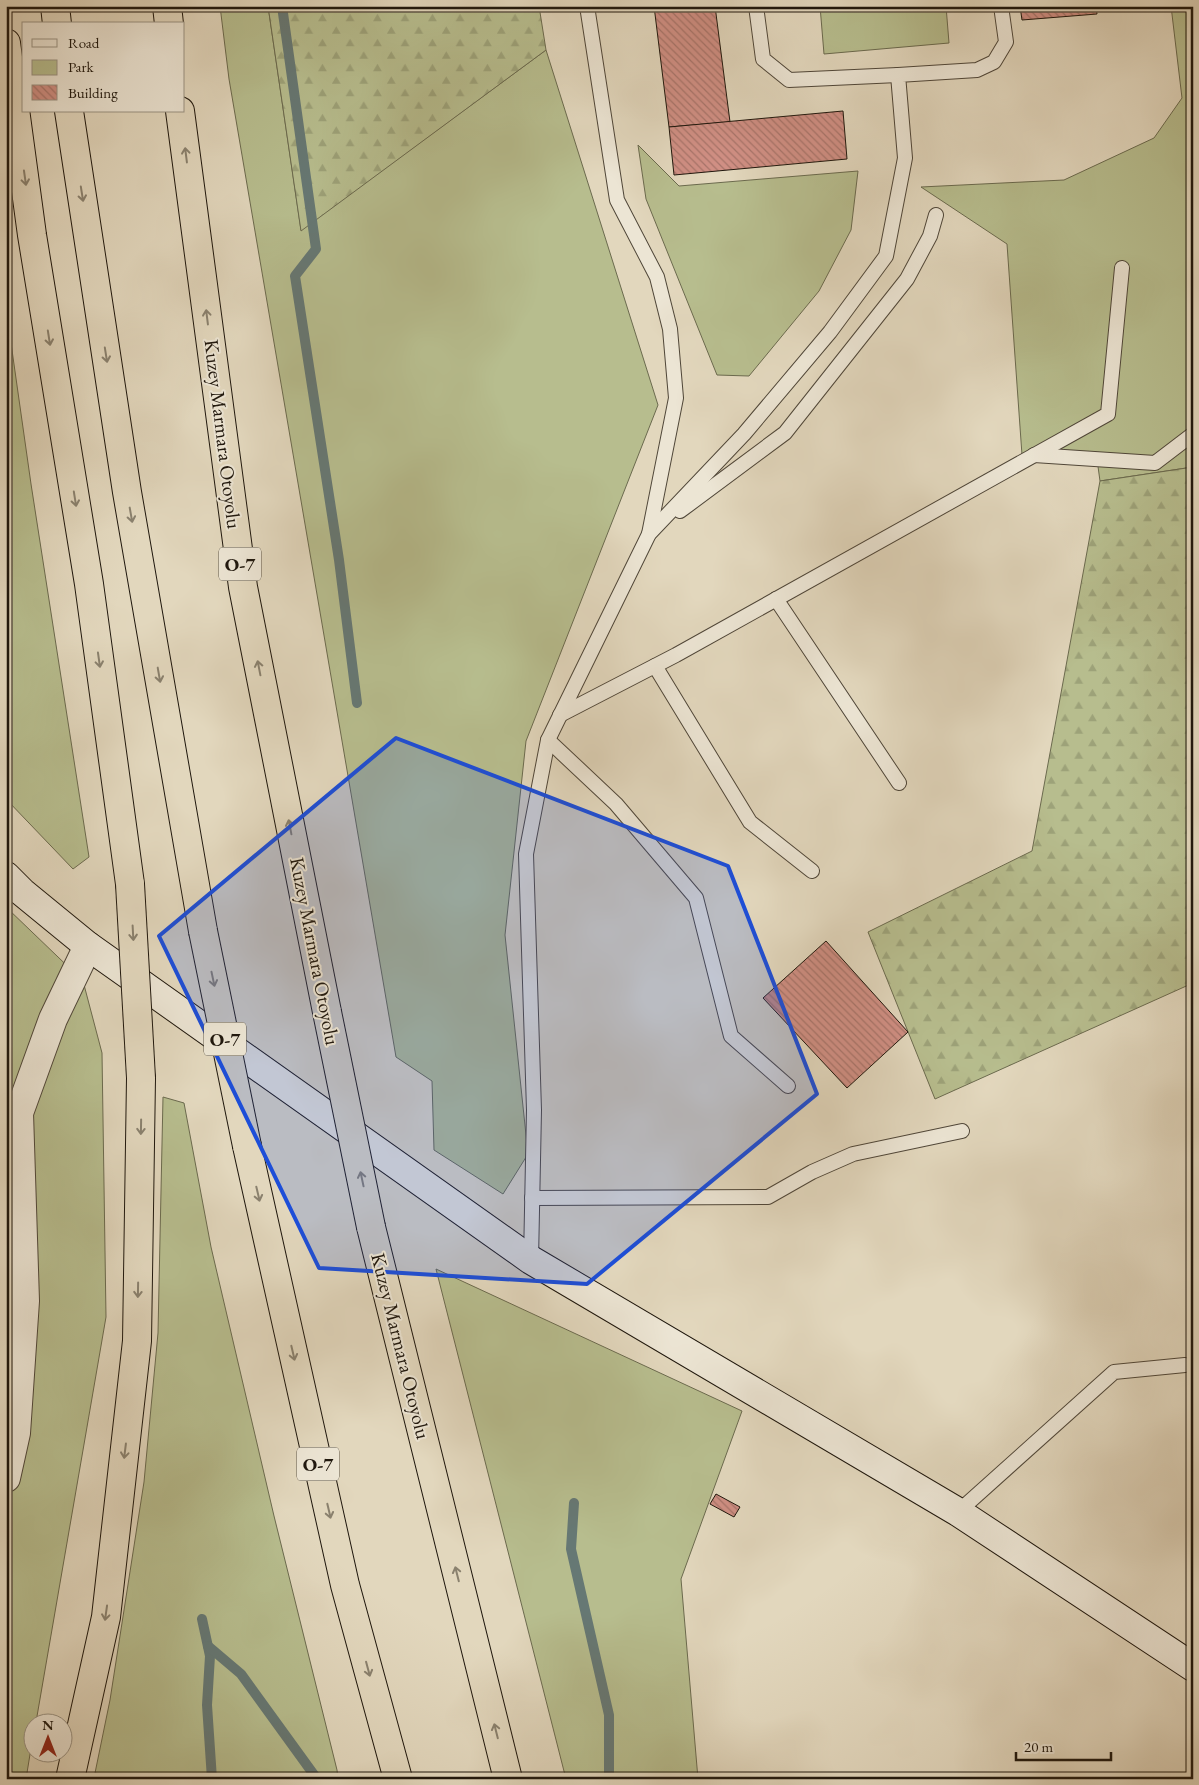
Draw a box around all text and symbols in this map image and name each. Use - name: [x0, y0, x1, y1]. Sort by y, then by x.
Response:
- legend: [22, 22, 185, 112]
- text: Road: [68, 33, 100, 52]
- text: Park: [68, 57, 95, 76]
- text: Building: [68, 83, 118, 102]
- one-way arrow: [181, 148, 191, 164]
- one-way arrow: [20, 170, 30, 186]
- one-way arrow: [77, 186, 87, 202]
- one-way arrow: [202, 309, 212, 325]
- one-way arrow: [44, 330, 54, 346]
- street label: Kuzey Marmara Otoyolu: [198, 338, 248, 531]
- one-way arrow: [102, 346, 112, 362]
- one-way arrow: [70, 491, 80, 507]
- one-way arrow: [127, 507, 137, 523]
- road number: O-7: [219, 548, 261, 580]
- one-way arrow: [94, 651, 104, 667]
- one-way arrow: [253, 660, 263, 676]
- one-way arrow: [154, 667, 164, 683]
- one-way arrow: [285, 819, 295, 835]
- street label: Kuzey Marmara Otoyolu: [284, 855, 346, 1048]
- one-way arrow: [128, 925, 137, 941]
- one-way arrow: [208, 971, 218, 987]
- road number: O-7: [204, 1022, 246, 1056]
- one-way arrow: [136, 1119, 145, 1135]
- one-way arrow: [356, 1171, 366, 1187]
- one-way arrow: [254, 1186, 263, 1202]
- street label: Kuzey Marmara Otoyolu: [365, 1250, 437, 1442]
- one-way arrow: [133, 1281, 143, 1297]
- one-way arrow: [289, 1344, 298, 1360]
- one-way arrow: [120, 1443, 130, 1459]
- road number: O-7: [297, 1448, 339, 1480]
- one-way arrow: [325, 1503, 334, 1519]
- one-way arrow: [452, 1566, 461, 1582]
- one-way arrow: [101, 1604, 111, 1620]
- one-way arrow: [364, 1660, 374, 1676]
- north arrow: [22, 1712, 72, 1762]
- text: N: [42, 1716, 54, 1734]
- one-way arrow: [491, 1724, 500, 1740]
- scale bar: [1016, 1730, 1112, 1762]
- text: 20 m: [1024, 1737, 1053, 1756]

